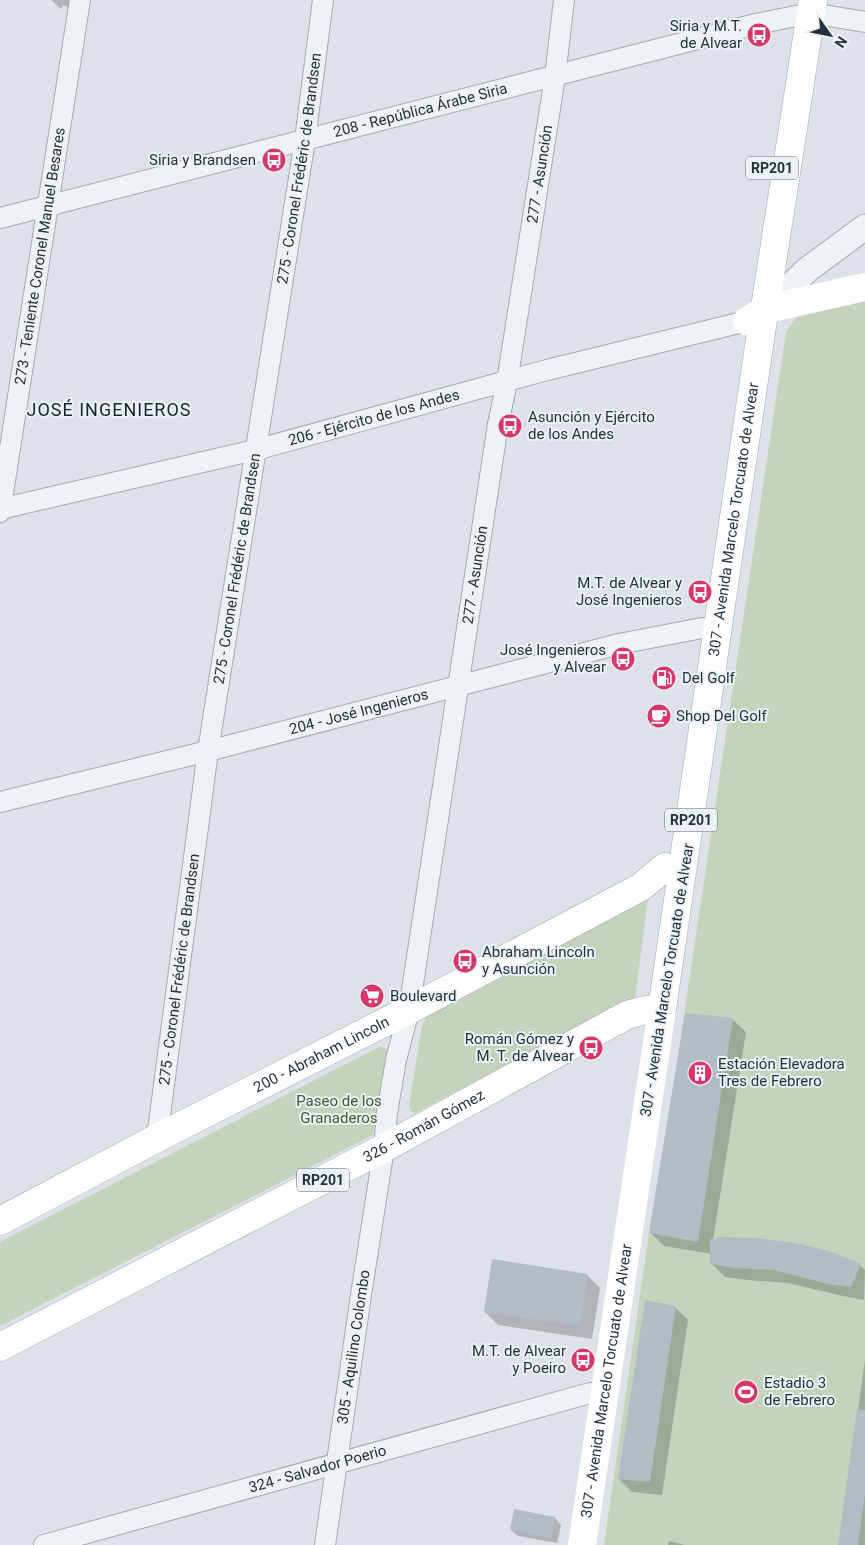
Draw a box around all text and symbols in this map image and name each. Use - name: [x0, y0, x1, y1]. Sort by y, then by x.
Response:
- north arrow: [805, 10, 855, 60]
- place label: Siria y M.T. de Alvear: [670, 17, 742, 52]
- bus stop icon: Siria y M.T. de Alvear: [746, 22, 772, 48]
- text: N: [831, 34, 850, 51]
- street label: 275 - Coronel Frédéric de Brandsen: [273, 52, 325, 285]
- street label: 208 - República Árabe Siria: [332, 79, 509, 141]
- street label: 277 - Asunción: [523, 124, 556, 225]
- street label: 273 - Teniente Coronel Manuel Besares: [11, 126, 69, 386]
- bus stop icon: Siria y Brandsen: [261, 147, 287, 173]
- place label: Siria y Brandsen: [149, 151, 256, 169]
- road number: RP201: [746, 156, 798, 180]
- street label: 307 - Avenida Marcelo Torcuato de Alvear: [705, 381, 763, 658]
- street label: 206 - Ejército de los Andes: [286, 385, 461, 449]
- district label: JOSÉ INGENIEROS: [26, 399, 192, 420]
- place label: Asunción y Ejército de los Andes: [528, 408, 655, 443]
- bus stop icon: Asunción y Ejército de los Andes: [497, 413, 523, 439]
- street label: 275 - Coronel Frédéric de Brandsen: [210, 452, 264, 685]
- street label: 277 - Asunción: [459, 524, 491, 625]
- place label: M.T. de Alvear y José Ingenieros: [576, 574, 682, 609]
- bus stop icon: M.T. de Alvear y José Ingenieros: [687, 579, 713, 605]
- place label: José Ingenieros y Alvear: [500, 641, 606, 676]
- bus stop icon: José Ingenieros y Alvear: [610, 646, 636, 672]
- fuel station icon: Del Golf: [651, 665, 677, 691]
- place label: Del Golf: [682, 669, 736, 687]
- street label: 204 - José Ingenieros: [287, 685, 430, 738]
- cafe icon: Shop Del Golf: [646, 703, 672, 729]
- place label: Shop Del Golf: [676, 707, 767, 725]
- road number: RP201: [665, 808, 717, 832]
- street label: 307 - Avenida Marcelo Torcuato de Alvear: [636, 842, 698, 1118]
- street label: 275 - Coronel Frédéric de Brandsen: [155, 853, 203, 1086]
- place label: Abraham Lincoln y Asunción: [482, 943, 595, 978]
- bus stop icon: Abraham Lincoln y Asunción: [452, 948, 478, 974]
- supermarket icon: Boulevard: [359, 983, 385, 1009]
- place label: Boulevard: [390, 987, 456, 1005]
- street label: 200 - Abraham Lincoln: [251, 1013, 392, 1096]
- place label: Román Gómez y M. T. de Alvear: [465, 1030, 574, 1065]
- bus stop icon: Román Gómez y M. T. de Alvear: [578, 1035, 604, 1061]
- place label: Estación Elevadora Tres de Febrero: [718, 1055, 845, 1090]
- building icon: Estación Elevadora Tres de Febrero: [687, 1060, 713, 1086]
- street label: 326 - Román Gómez: [360, 1086, 488, 1166]
- park label: Paseo de los Granaderos: [296, 1092, 382, 1127]
- road number: RP201: [297, 1168, 349, 1192]
- street label: 307 - Avenida Marcelo Torcuato de Alvear: [577, 1243, 636, 1519]
- street label: 305 - Aquilino Colombo: [333, 1269, 374, 1425]
- place label: M.T. de Alvear y Poeiro: [472, 1342, 566, 1377]
- bus stop icon: M.T. de Alvear y Poeiro: [570, 1347, 596, 1373]
- place label: Estadio 3 de Febrero: [764, 1374, 835, 1409]
- sports icon: Estadio 3 de Febrero: [733, 1379, 759, 1405]
- street label: 324 - Salvador Poerio: [247, 1441, 388, 1497]

